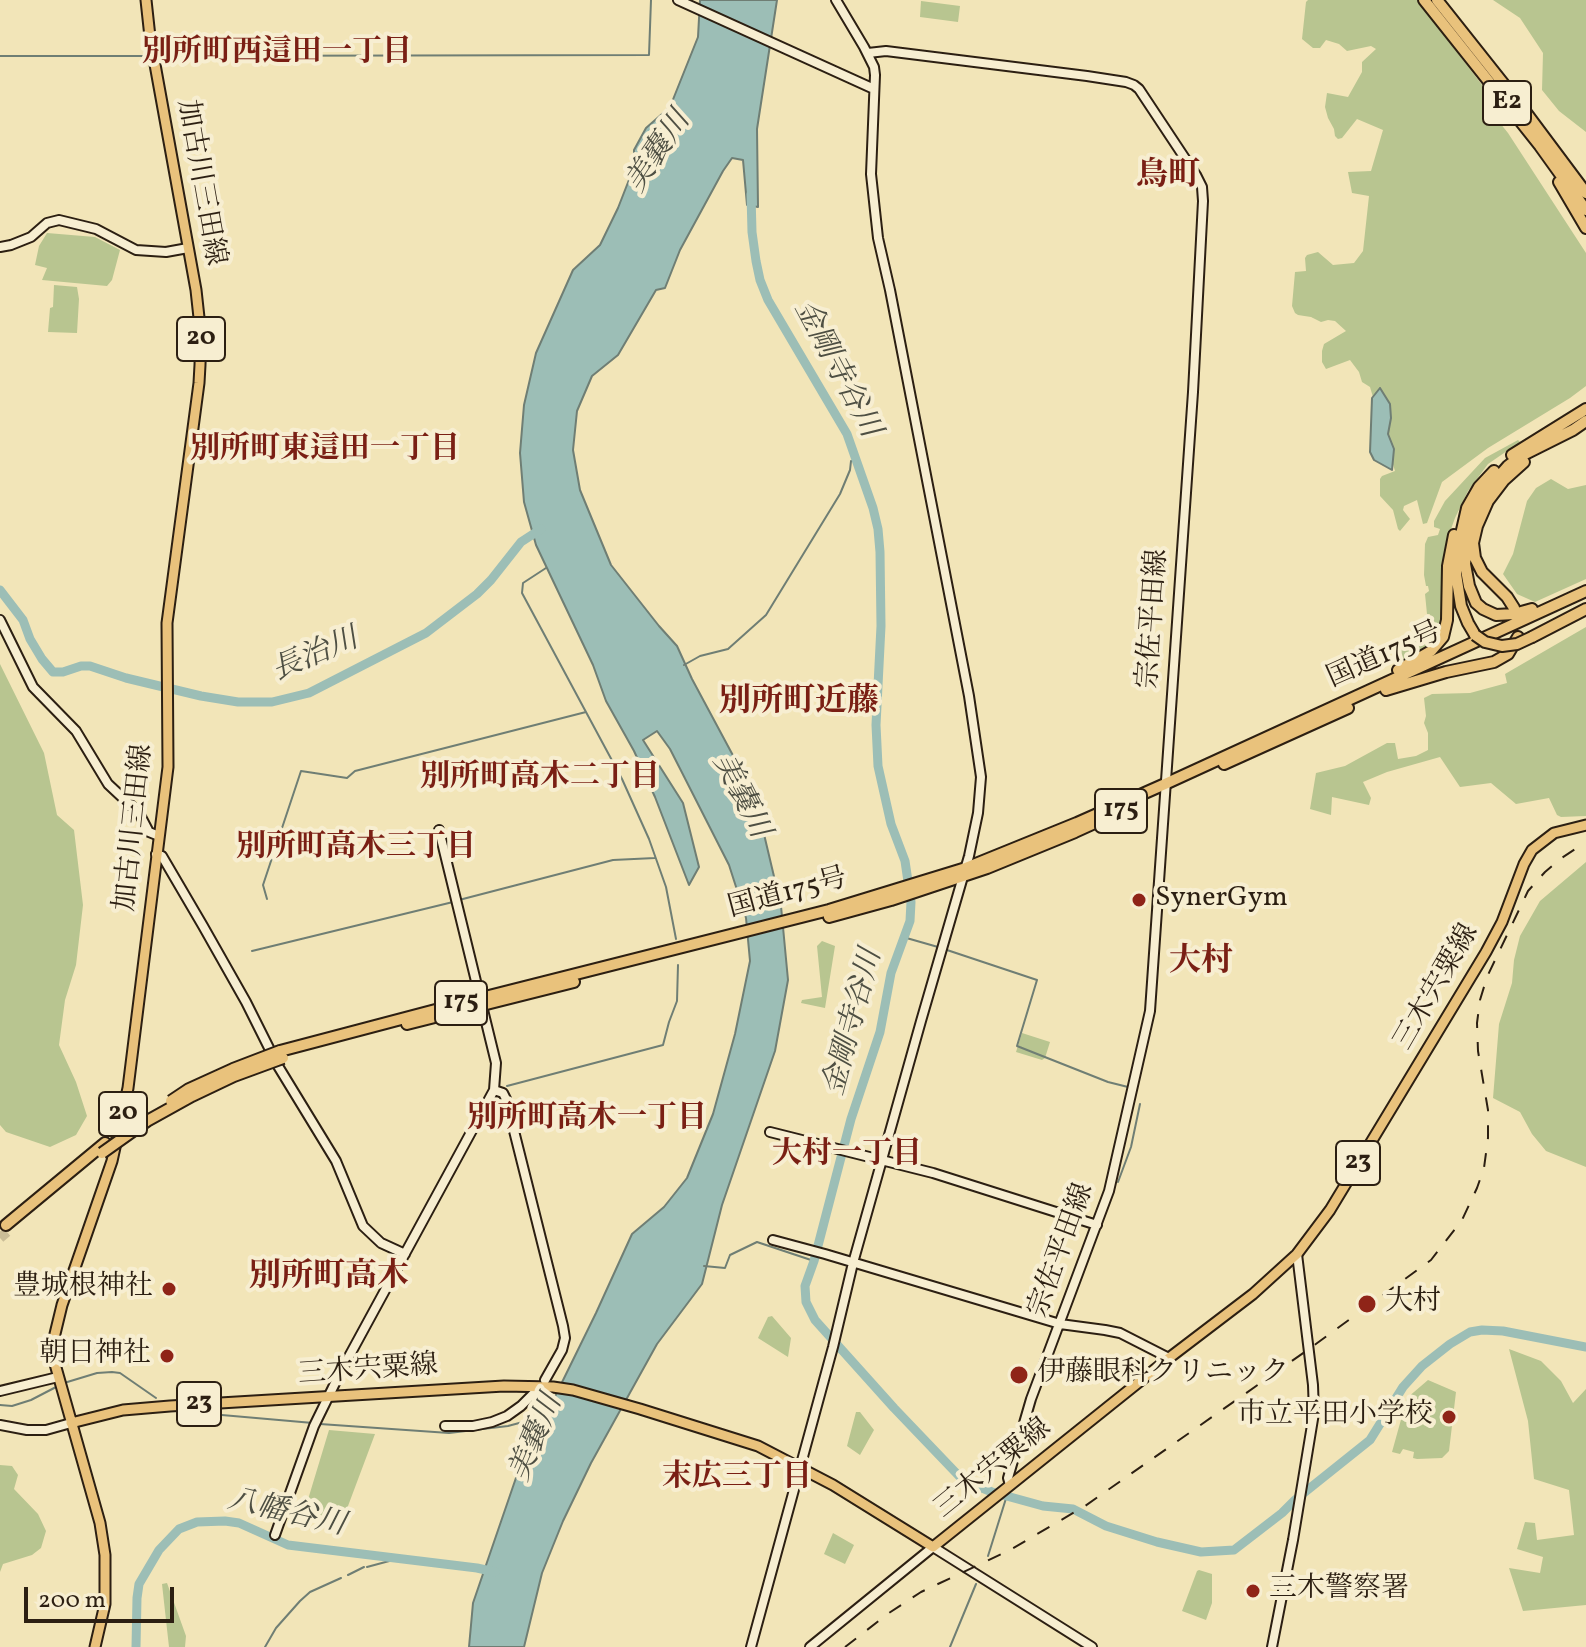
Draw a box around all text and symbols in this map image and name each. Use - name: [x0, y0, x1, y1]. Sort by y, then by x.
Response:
- district label: 別所町西這田一丁目: [142, 36, 412, 72]
- road number: E2: [1483, 81, 1531, 125]
- street label: 加古川三田線: [168, 97, 230, 269]
- water label: 美嚢川: [620, 106, 700, 200]
- district label: 鳥町: [1136, 159, 1200, 197]
- water label: 金剛寺谷川: [784, 295, 886, 445]
- road number: 20: [177, 317, 225, 361]
- district label: 別所町東這田一丁目: [190, 433, 460, 469]
- street label: 宗佐平田線: [1133, 548, 1177, 690]
- street label: 国道175号: [1322, 617, 1448, 697]
- water label: 長治川: [268, 623, 364, 691]
- district label: 別所町近藤: [719, 685, 879, 723]
- street label: 加古川三田線: [111, 743, 161, 913]
- water label: 美嚢川: [703, 749, 775, 845]
- district label: 別所町高木二丁目: [420, 761, 660, 797]
- road number: 175: [1095, 789, 1147, 833]
- district label: 別所町高木三丁目: [236, 831, 476, 867]
- street label: 国道175号: [725, 863, 851, 927]
- place label: SynerGym: [1155, 883, 1288, 917]
- marker: SynerGym: [1130, 891, 1148, 909]
- street label: 三木宍粟線: [1388, 919, 1488, 1057]
- district label: 大村: [1169, 945, 1233, 983]
- water label: 金剛寺谷川: [818, 946, 892, 1100]
- road number: 175: [435, 981, 487, 1025]
- road number: 20: [99, 1092, 147, 1136]
- district label: 別所町高木一丁目: [467, 1102, 707, 1138]
- district label: 大村一丁目: [772, 1138, 922, 1174]
- road number: 23: [1336, 1141, 1380, 1185]
- street label: 宗佐平田線: [1023, 1179, 1103, 1323]
- district label: 別所町高木: [249, 1260, 409, 1298]
- place label: 豊城根神社: [13, 1272, 153, 1306]
- marker: 豊城根神社: [160, 1280, 178, 1298]
- place label: 大村: [1385, 1287, 1441, 1321]
- marker: 大村: [1356, 1293, 1378, 1315]
- place label: 朝日神社: [39, 1339, 151, 1373]
- marker: 朝日神社: [158, 1347, 176, 1365]
- street label: 三木宍粟線: [297, 1350, 439, 1394]
- place label: 伊藤眼科クリニック: [1037, 1358, 1289, 1392]
- marker: 伊藤眼科クリニック: [1008, 1364, 1030, 1386]
- road number: 23: [177, 1382, 221, 1426]
- water label: 美嚢川: [504, 1391, 572, 1487]
- place label: 市立平田小学校: [1237, 1400, 1433, 1434]
- marker: 市立平田小学校: [1440, 1408, 1458, 1426]
- street label: 三木宍粟線: [929, 1413, 1059, 1527]
- district label: 末広三丁目: [662, 1461, 812, 1497]
- water label: 八幡谷川: [223, 1484, 349, 1546]
- scale bar: [28, 1571, 178, 1621]
- place label: 三木警察署: [1269, 1574, 1409, 1608]
- marker: 三木警察署: [1244, 1582, 1262, 1600]
- text: 200 m: [38, 1584, 106, 1618]

